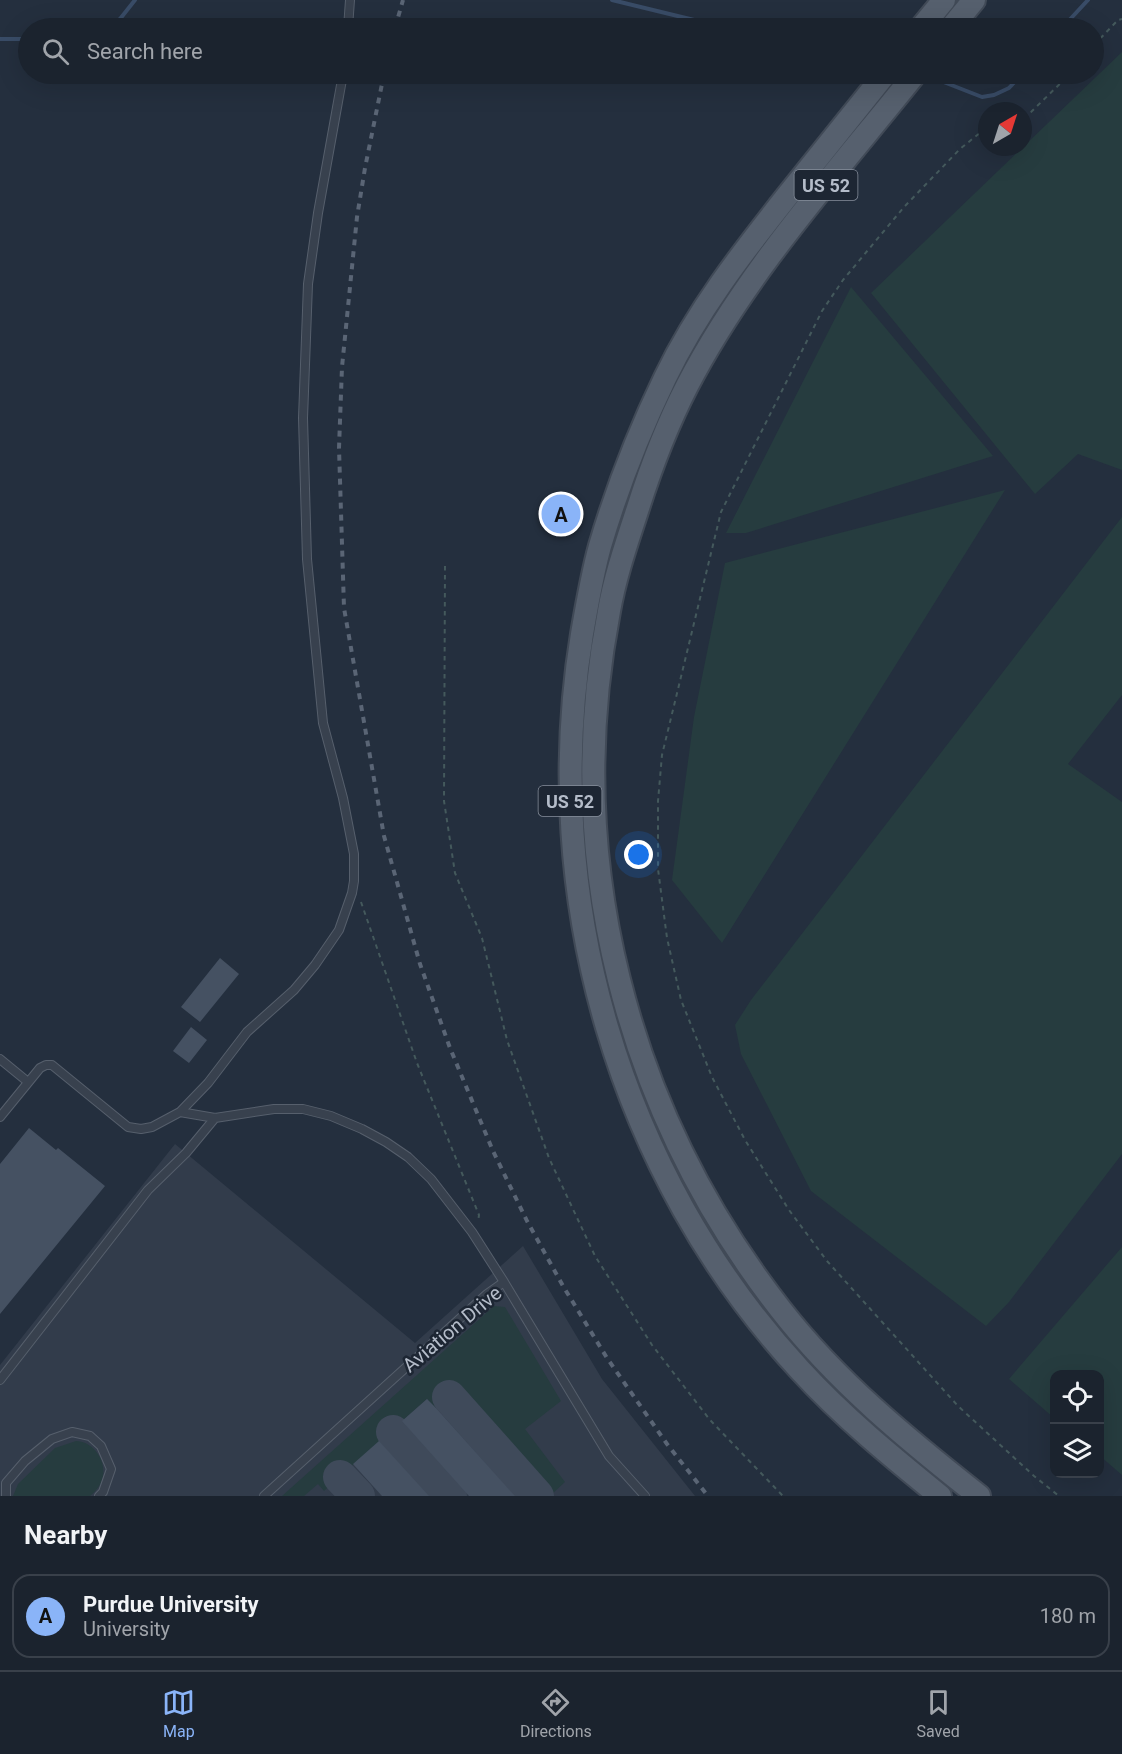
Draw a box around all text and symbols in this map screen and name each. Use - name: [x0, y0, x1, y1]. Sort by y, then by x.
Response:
- search box: [18, 18, 1104, 84]
- icon: search: [39, 35, 72, 68]
- text: Search here: [87, 39, 203, 64]
- north arrow: [978, 102, 1032, 156]
- road number: US 52: [794, 170, 858, 200]
- pin: A: [542, 492, 580, 536]
- road number: US 52: [538, 786, 602, 816]
- your location: [624, 840, 653, 869]
- street label: Aviation Drive: [398, 1281, 506, 1377]
- map controls: [1050, 1370, 1104, 1478]
- button: locate: [1050, 1370, 1104, 1424]
- button: layers: [1050, 1424, 1104, 1478]
- text: Nearby: [24, 1520, 107, 1550]
- text: Purdue University: [83, 1592, 259, 1617]
- text: A: [39, 1604, 52, 1628]
- text: 180 m: [1040, 1604, 1096, 1628]
- text: University: [83, 1617, 170, 1641]
- tab: Map: [162, 1686, 195, 1741]
- tab: Directions: [520, 1686, 592, 1741]
- tab: Saved: [916, 1686, 960, 1741]

